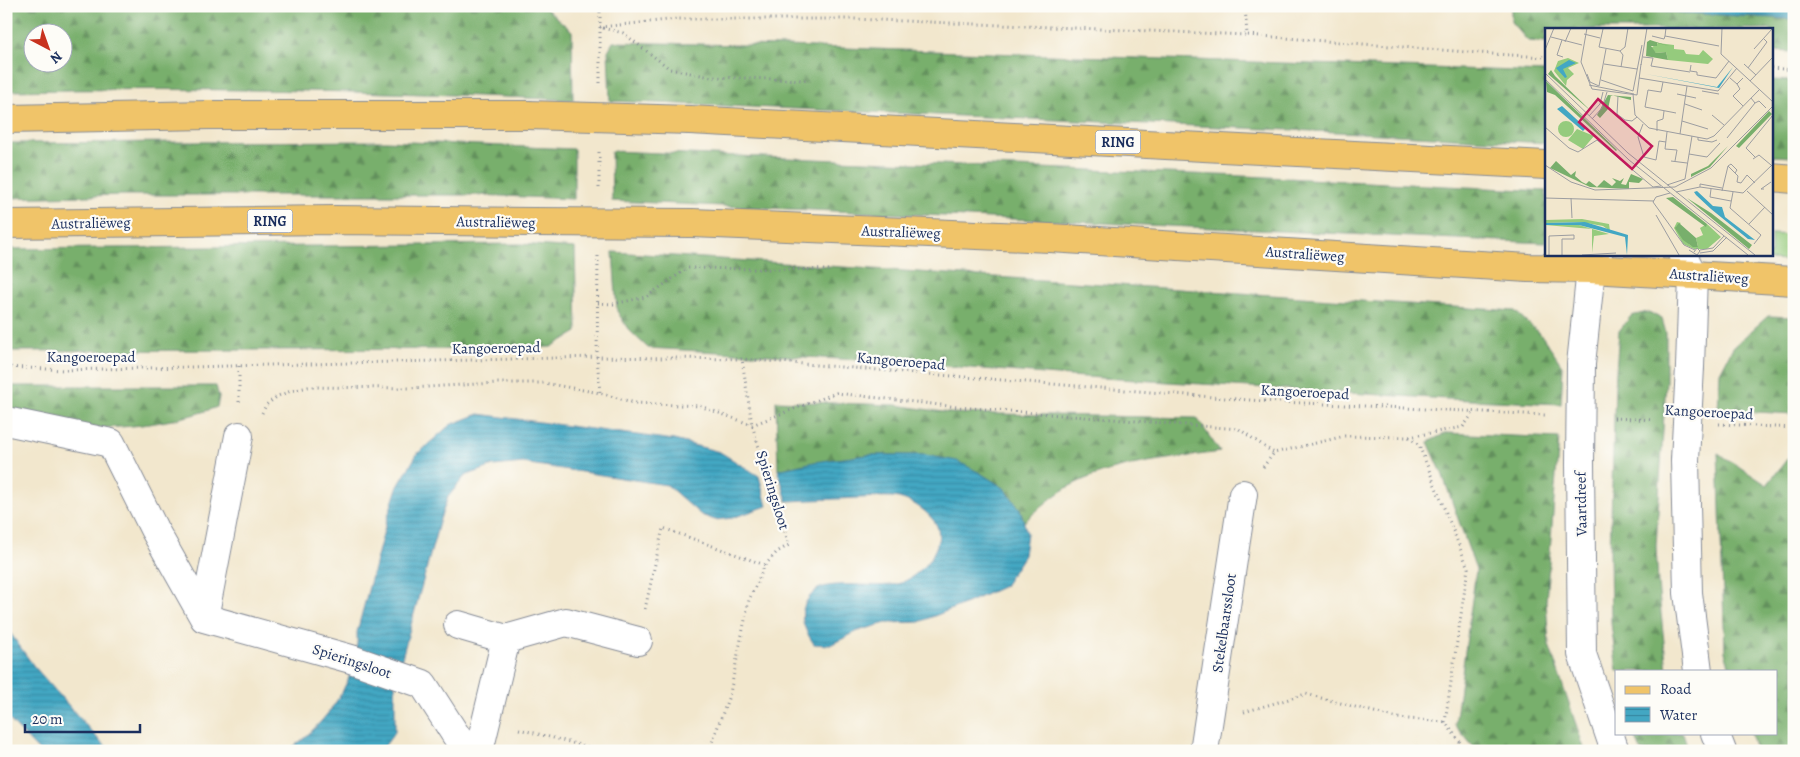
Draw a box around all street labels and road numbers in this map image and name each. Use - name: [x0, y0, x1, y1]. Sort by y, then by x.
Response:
- road number: RING: [1096, 130, 1140, 154]
- road number: RING: [248, 210, 292, 232]
- street label: Australiëweg: [455, 211, 536, 233]
- street label: Australiëweg: [50, 212, 131, 234]
- street label: Australiëweg: [860, 221, 941, 243]
- street label: Australiëweg: [1264, 241, 1346, 267]
- street label: Australiëweg: [1668, 263, 1750, 289]
- street label: Kangoeroepad: [451, 337, 542, 359]
- street label: Kangoeroepad: [47, 347, 136, 367]
- street label: Kangoeroepad: [856, 347, 947, 375]
- street label: Kangoeroepad: [1260, 380, 1351, 404]
- street label: Kangoeroepad: [1664, 400, 1755, 424]
- street label: Spieringsloot: [751, 448, 795, 532]
- street label: Vaartdreef: [1570, 469, 1592, 538]
- street label: Stekelbaarssloot: [1207, 572, 1241, 674]
- street label: Spieringsloot: [310, 639, 394, 683]

